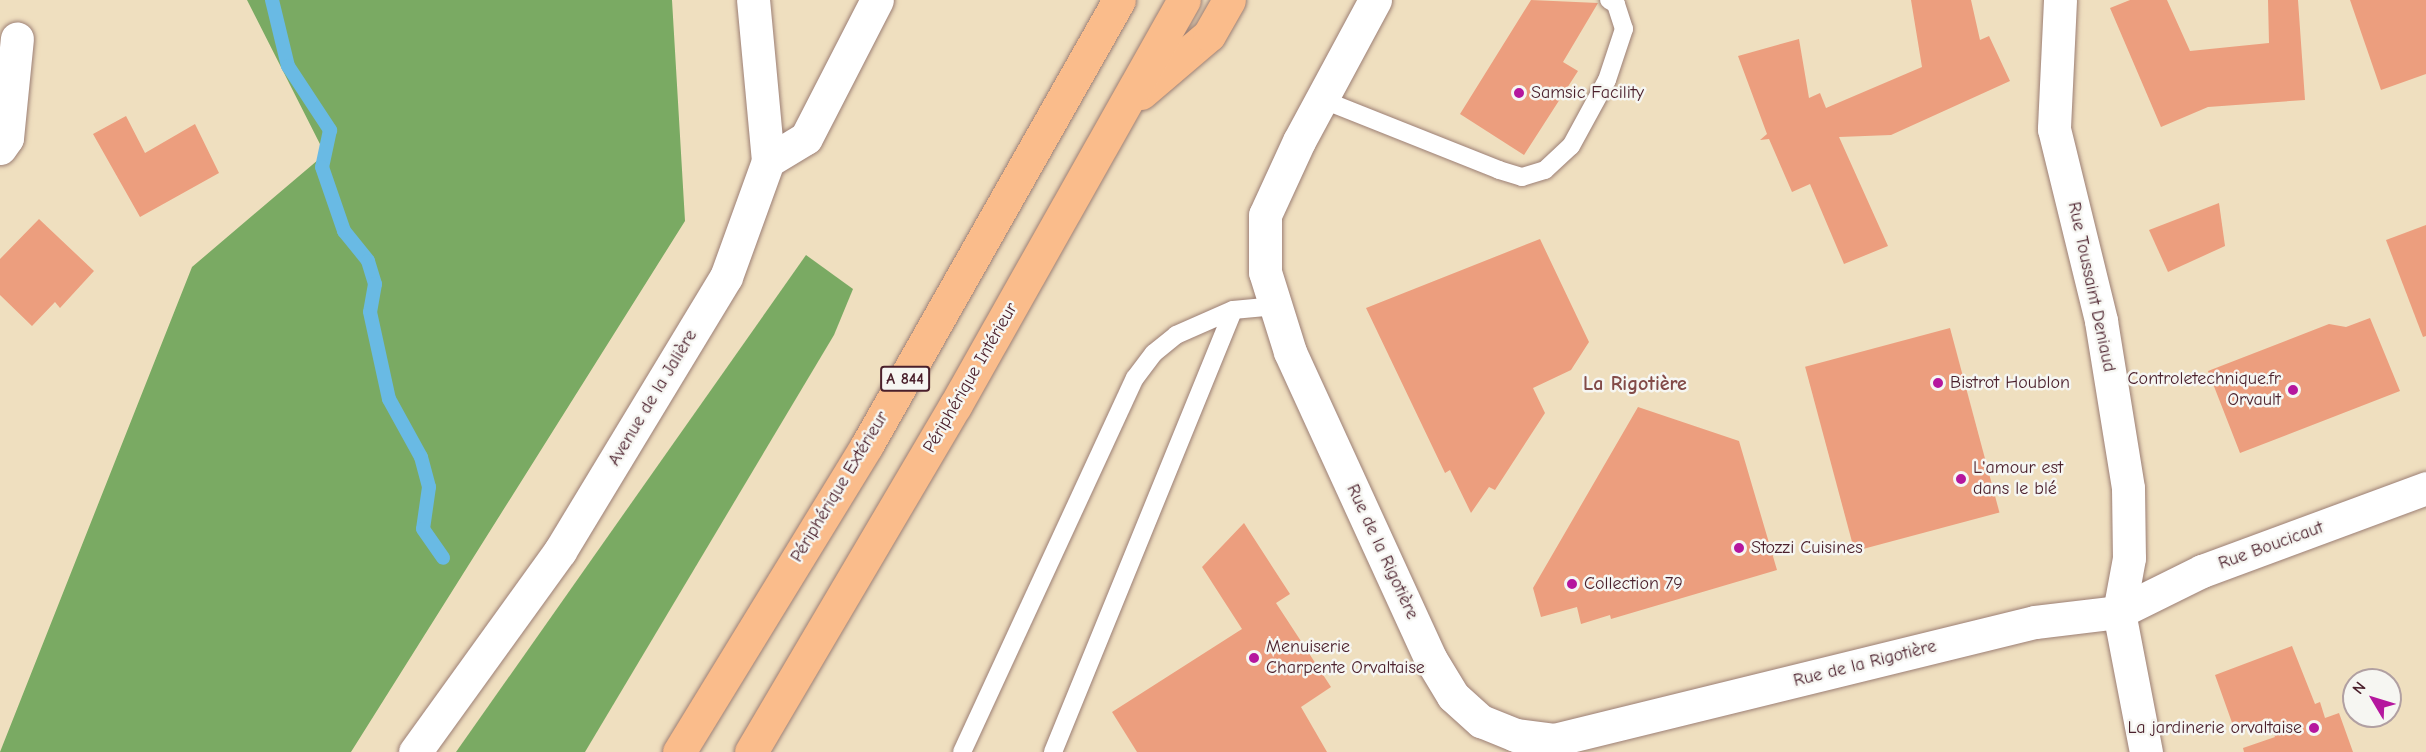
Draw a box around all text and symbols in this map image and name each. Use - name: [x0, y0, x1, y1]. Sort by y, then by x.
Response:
- place label: Samsic Facility: [1531, 82, 1644, 104]
- marker: Samsic Facility: [1512, 86, 1526, 100]
- street label: Rue Toussaint Deniaud: [2062, 200, 2120, 374]
- street label: Périphérique Intérieur: [919, 299, 1023, 457]
- street label: Avenue de la Jalière: [604, 326, 702, 470]
- road number: A 844: [880, 366, 930, 392]
- place label: Controletechnique.fr Orvault: [2128, 369, 2281, 412]
- district label: La Rigotière: [1583, 371, 1687, 395]
- place label: Bistrot Houblon: [1950, 372, 2070, 394]
- marker: Bistrot Houblon: [1931, 376, 1945, 390]
- marker: Controletechnique.fr Orvault: [2286, 383, 2300, 397]
- street label: Périphérique Extérieur: [786, 408, 894, 566]
- place label: L'amour est dans le blé: [1973, 458, 2063, 500]
- marker: L'amour est dans le blé: [1954, 472, 1968, 486]
- street label: Rue de la Rigotière: [1341, 481, 1423, 623]
- street label: Rue Boucicaut: [2216, 517, 2326, 575]
- place label: Stozzi Cuisines: [1751, 537, 1863, 559]
- marker: Stozzi Cuisines: [1732, 541, 1746, 555]
- place label: Collection 79: [1584, 573, 1683, 595]
- marker: Collection 79: [1565, 577, 1579, 591]
- street label: Rue de la Rigotière: [1791, 636, 1939, 692]
- place label: Menuiserie Charpente Orvaltaise: [1266, 637, 1425, 680]
- marker: Menuiserie Charpente Orvaltaise: [1247, 651, 1261, 665]
- north arrow: [2342, 668, 2402, 728]
- text: N: [2349, 678, 2370, 698]
- place label: La jardinerie orvaltaise: [2127, 717, 2302, 739]
- marker: La jardinerie orvaltaise: [2307, 721, 2321, 735]

